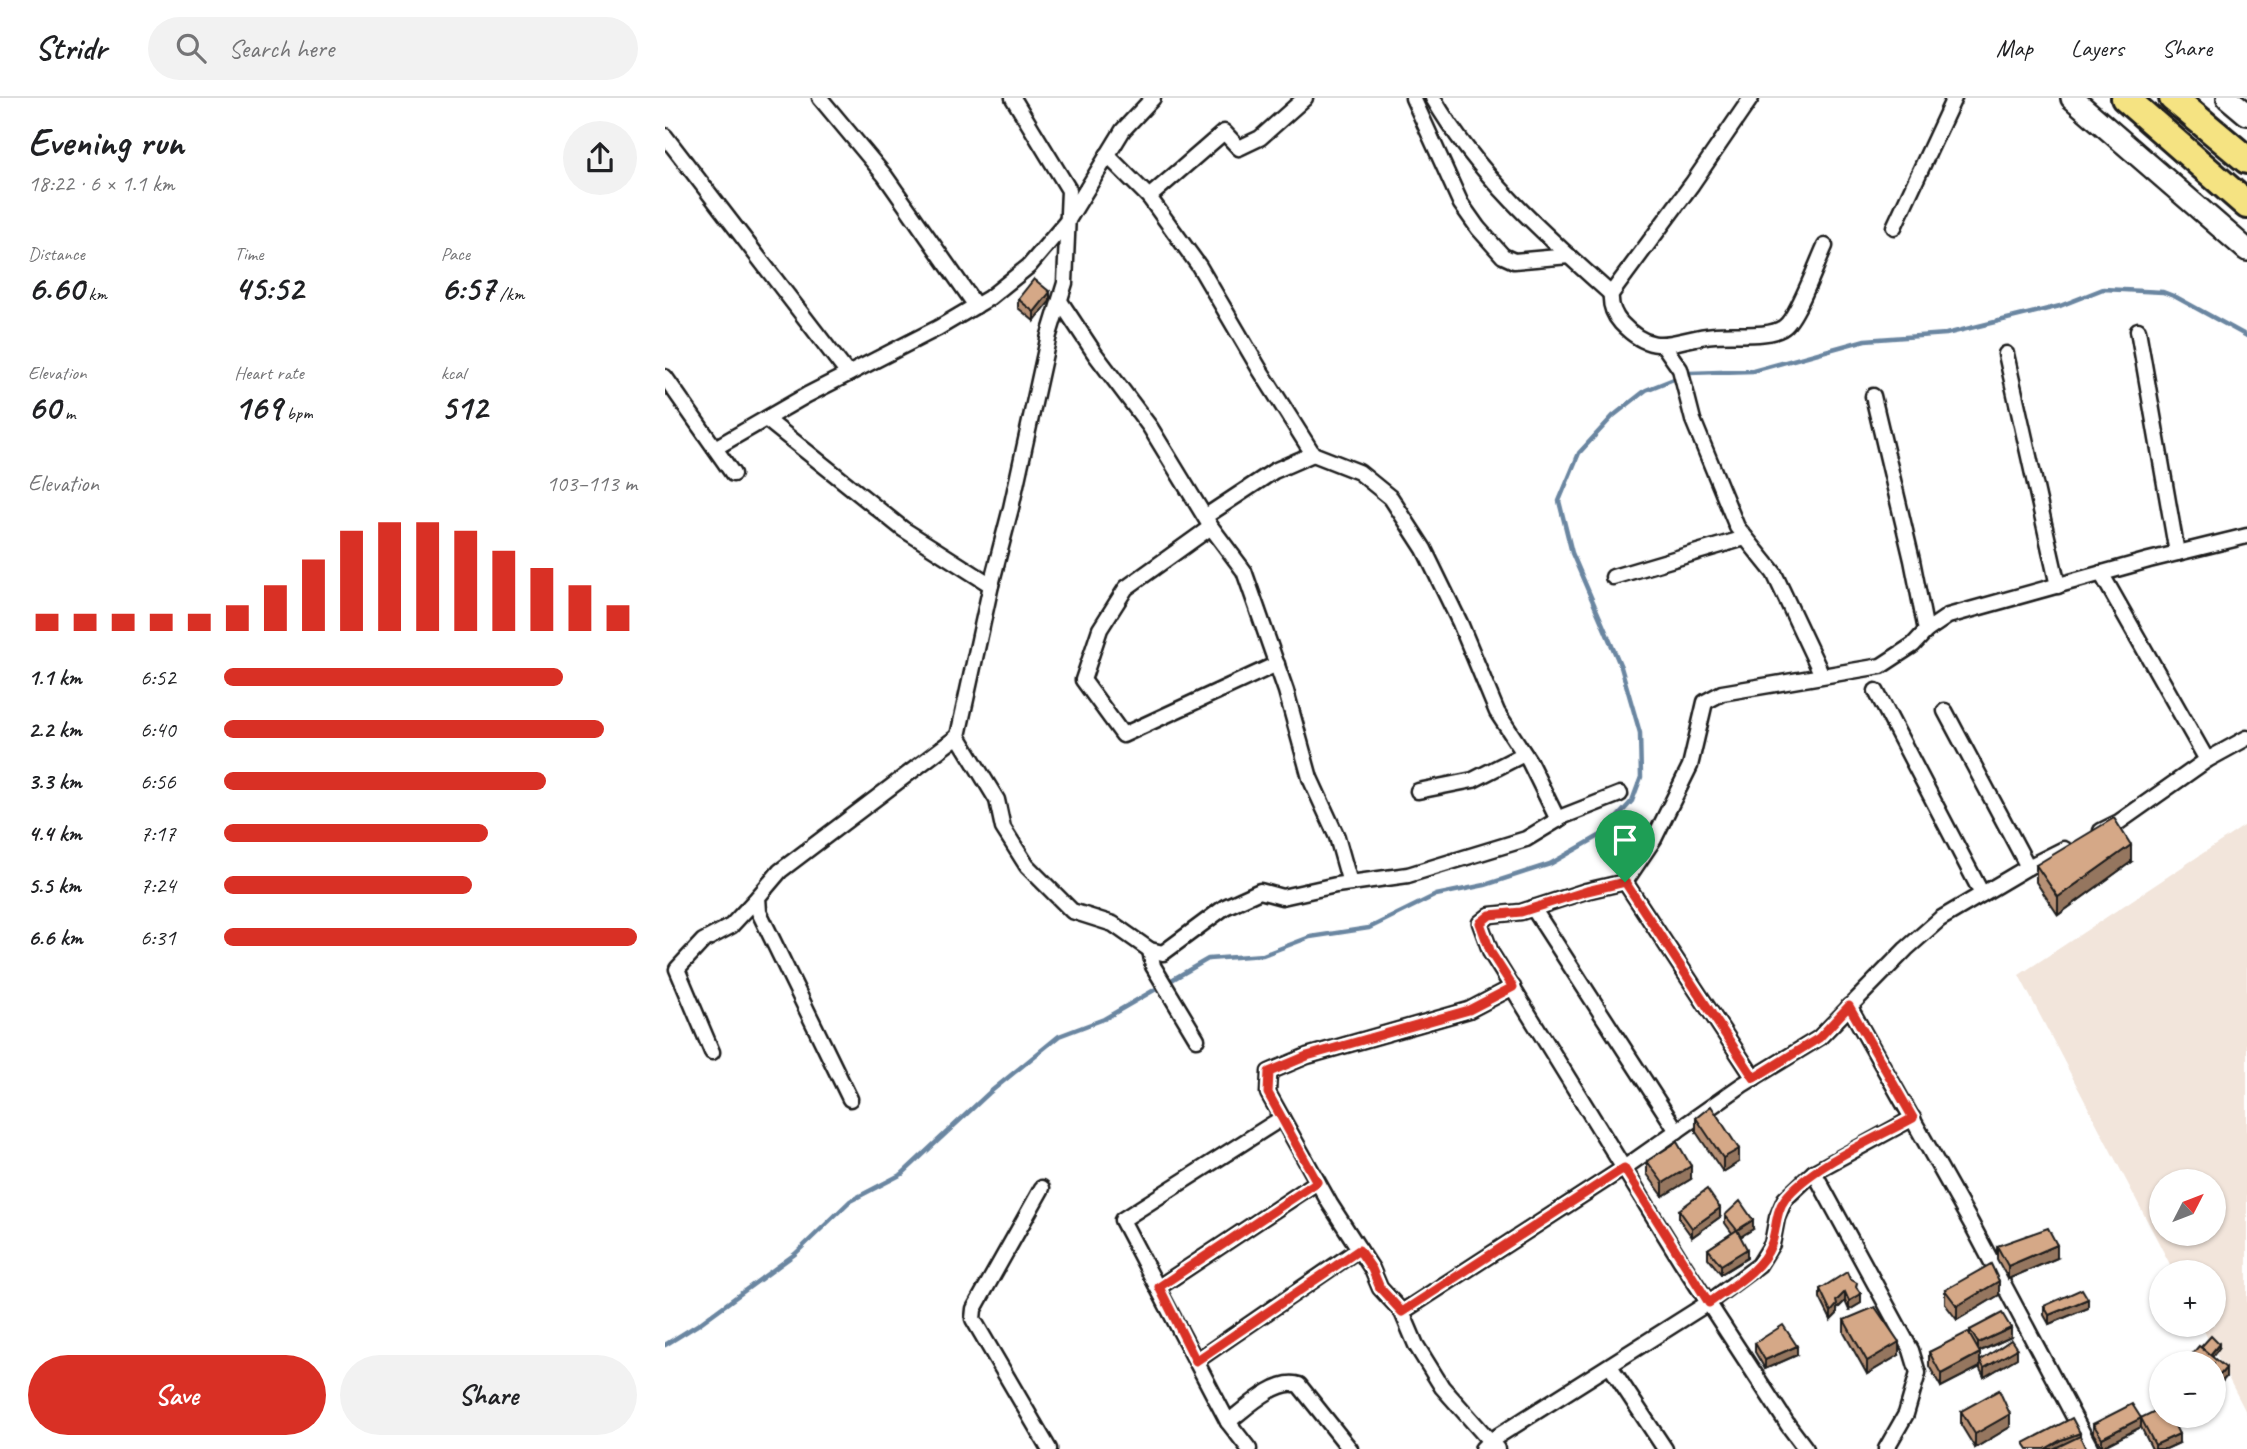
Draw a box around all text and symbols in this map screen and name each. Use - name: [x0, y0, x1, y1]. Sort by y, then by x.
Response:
- search box: [148, 17, 638, 80]
- text: Stridr: [35, 27, 106, 69]
- icon: search: [172, 29, 210, 67]
- text: Search here: [228, 32, 334, 65]
- text: Map: [1996, 33, 2033, 63]
- text: Layers: [2071, 33, 2124, 63]
- text: Share: [2162, 33, 2212, 63]
- text: Evening run: [28, 119, 184, 166]
- button: share: [563, 121, 637, 195]
- text: 18:22 · 6 × 1.1 km: [28, 169, 174, 198]
- text: Distance: [28, 242, 85, 266]
- text: Time: [234, 242, 263, 266]
- text: Pace: [441, 242, 470, 266]
- text: 6.60: [28, 266, 84, 311]
- text: 45:52: [234, 266, 303, 311]
- text: 6:57: [441, 266, 495, 311]
- text: km: [84, 282, 107, 306]
- text: /km: [495, 282, 524, 306]
- text: Elevation: [28, 361, 86, 385]
- text: Heart rate: [234, 361, 304, 385]
- text: kcal: [441, 361, 466, 385]
- text: 60: [28, 385, 60, 430]
- text: 169: [234, 385, 282, 430]
- text: 512: [441, 385, 487, 430]
- text: m: [60, 401, 76, 425]
- text: bpm: [282, 401, 313, 425]
- text: Elevation: [28, 469, 99, 498]
- text: 103–113 m: [546, 469, 637, 498]
- text: 1.1 km: [28, 663, 82, 692]
- text: 6:52: [140, 663, 176, 692]
- text: 2.2 km: [28, 715, 82, 744]
- text: 6:40: [140, 715, 176, 744]
- text: 3.3 km: [28, 767, 82, 796]
- text: 6:56: [140, 767, 176, 796]
- pin: [1595, 810, 1655, 882]
- text: 4.4 km: [28, 819, 82, 848]
- text: 7:17: [140, 819, 176, 848]
- icon: arrive: [1606, 821, 1644, 859]
- text: 5.5 km: [28, 871, 81, 900]
- text: 7:24: [140, 871, 176, 900]
- text: 6.6 km: [28, 923, 82, 952]
- text: 6:31: [140, 923, 176, 952]
- north arrow: [2149, 1169, 2226, 1246]
- map controls: [2149, 1169, 2226, 1428]
- button: +: [2149, 1260, 2226, 1337]
- button: −: [2149, 1351, 2226, 1428]
- button: Save: [28, 1355, 326, 1435]
- button: Share: [340, 1355, 637, 1435]

